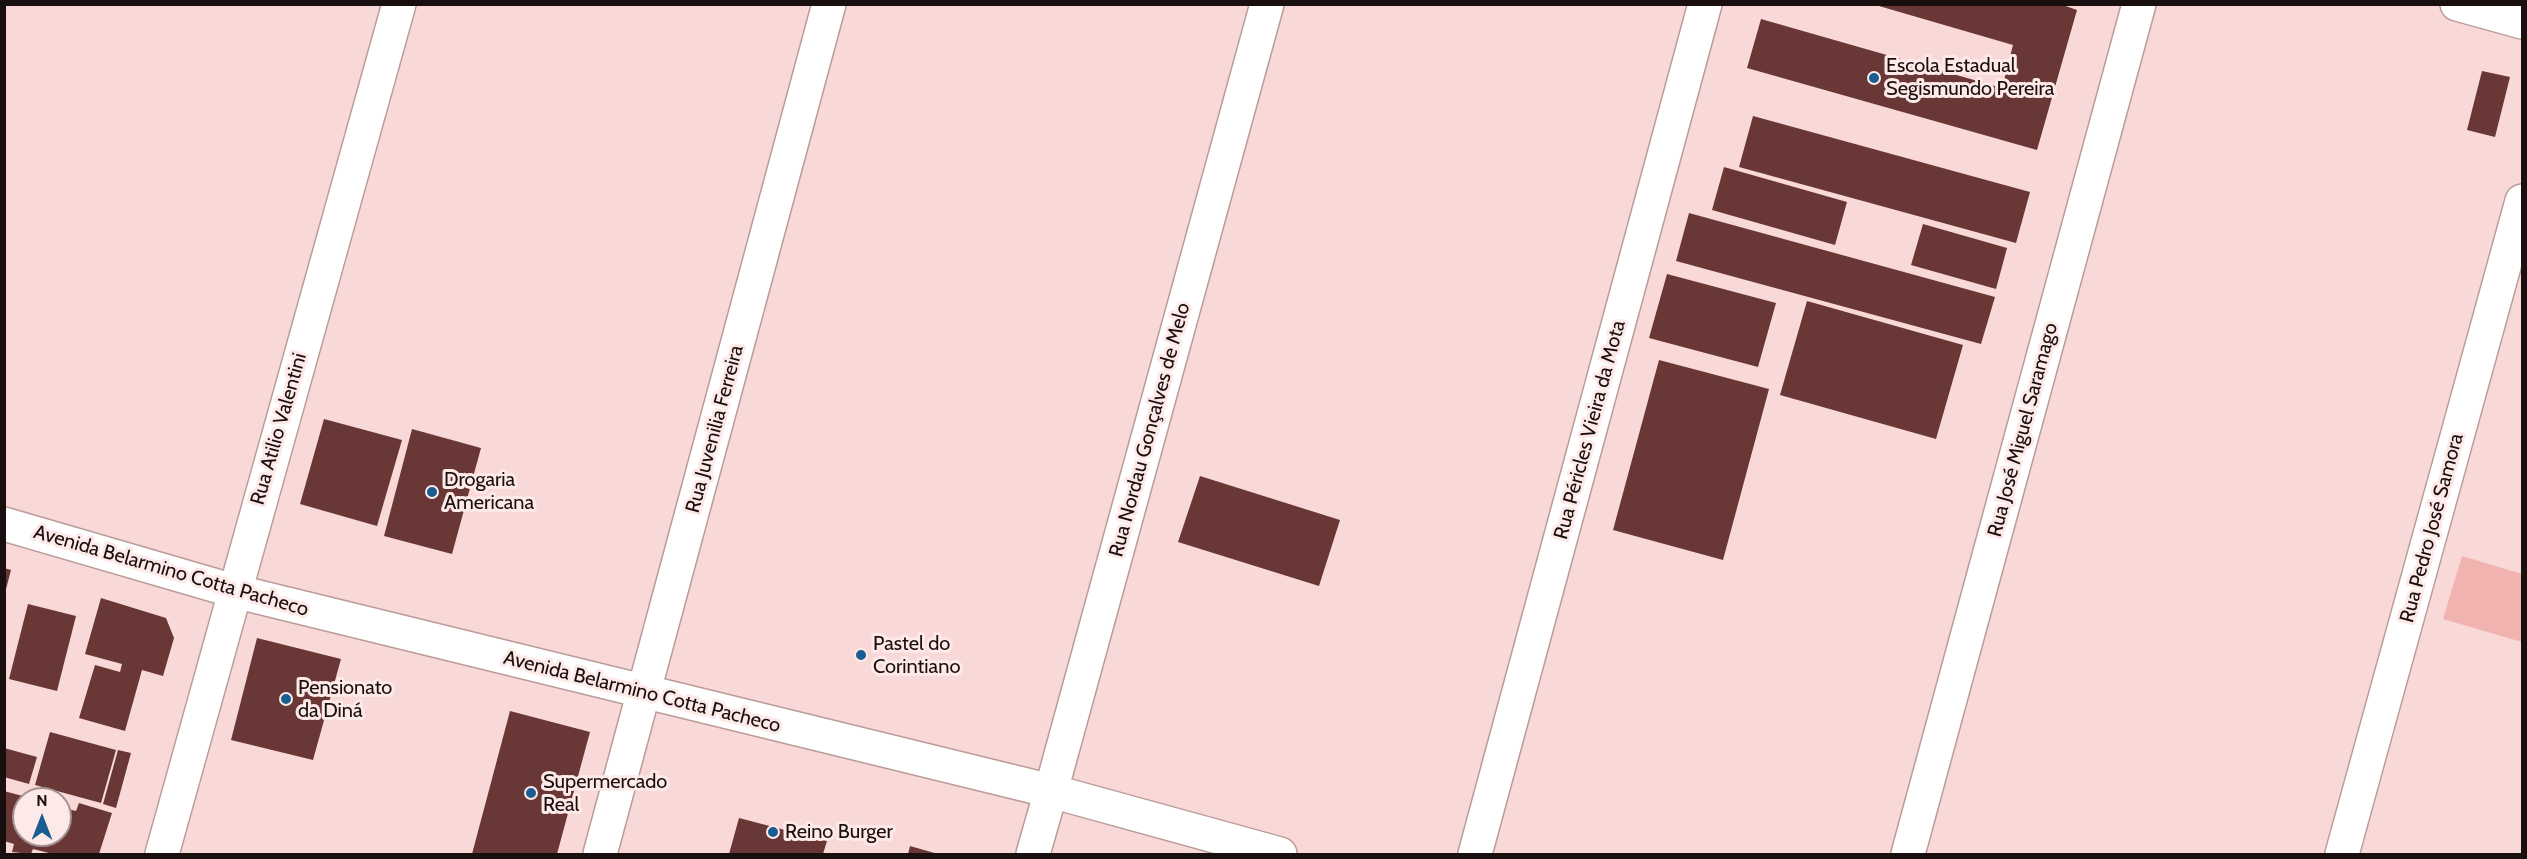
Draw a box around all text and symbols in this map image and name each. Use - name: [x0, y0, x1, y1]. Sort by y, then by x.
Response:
- place label: Escola Estadual Segismundo Pereira: [1886, 54, 2054, 101]
- marker: Escola Estadual Segismundo Pereira: [1867, 71, 1881, 85]
- street label: Rua Nordau Gonçalves de Melo: [1104, 300, 1196, 560]
- street label: Rua Péricles Vieira da Mota: [1549, 318, 1631, 542]
- street label: Rua José Miguel Saramago: [1983, 320, 2063, 540]
- street label: Rua Juvenilia Ferreira: [681, 343, 749, 515]
- street label: Rua Atilio Valentini: [246, 350, 312, 508]
- street label: Rua Pedro José Samora: [2395, 431, 2469, 625]
- place label: Drogaria Americana: [444, 468, 534, 515]
- marker: Drogaria Americana: [425, 485, 439, 499]
- street label: Avenida Belarmino Cotta Pacheco: [31, 520, 311, 622]
- place label: Pastel do Corintiano: [873, 632, 960, 679]
- street label: Avenida Belarmino Cotta Pacheco: [501, 646, 783, 738]
- marker: Pastel do Corintiano: [854, 648, 868, 662]
- place label: Pensionato da Diná: [298, 676, 392, 723]
- marker: Pensionato da Diná: [279, 692, 293, 706]
- place label: Supermercado Real: [543, 770, 667, 817]
- marker: Supermercado Real: [524, 786, 538, 800]
- north arrow: [12, 787, 72, 847]
- text: N: [36, 791, 48, 810]
- place label: Reino Burger: [785, 820, 893, 844]
- marker: Reino Burger: [766, 825, 780, 839]

